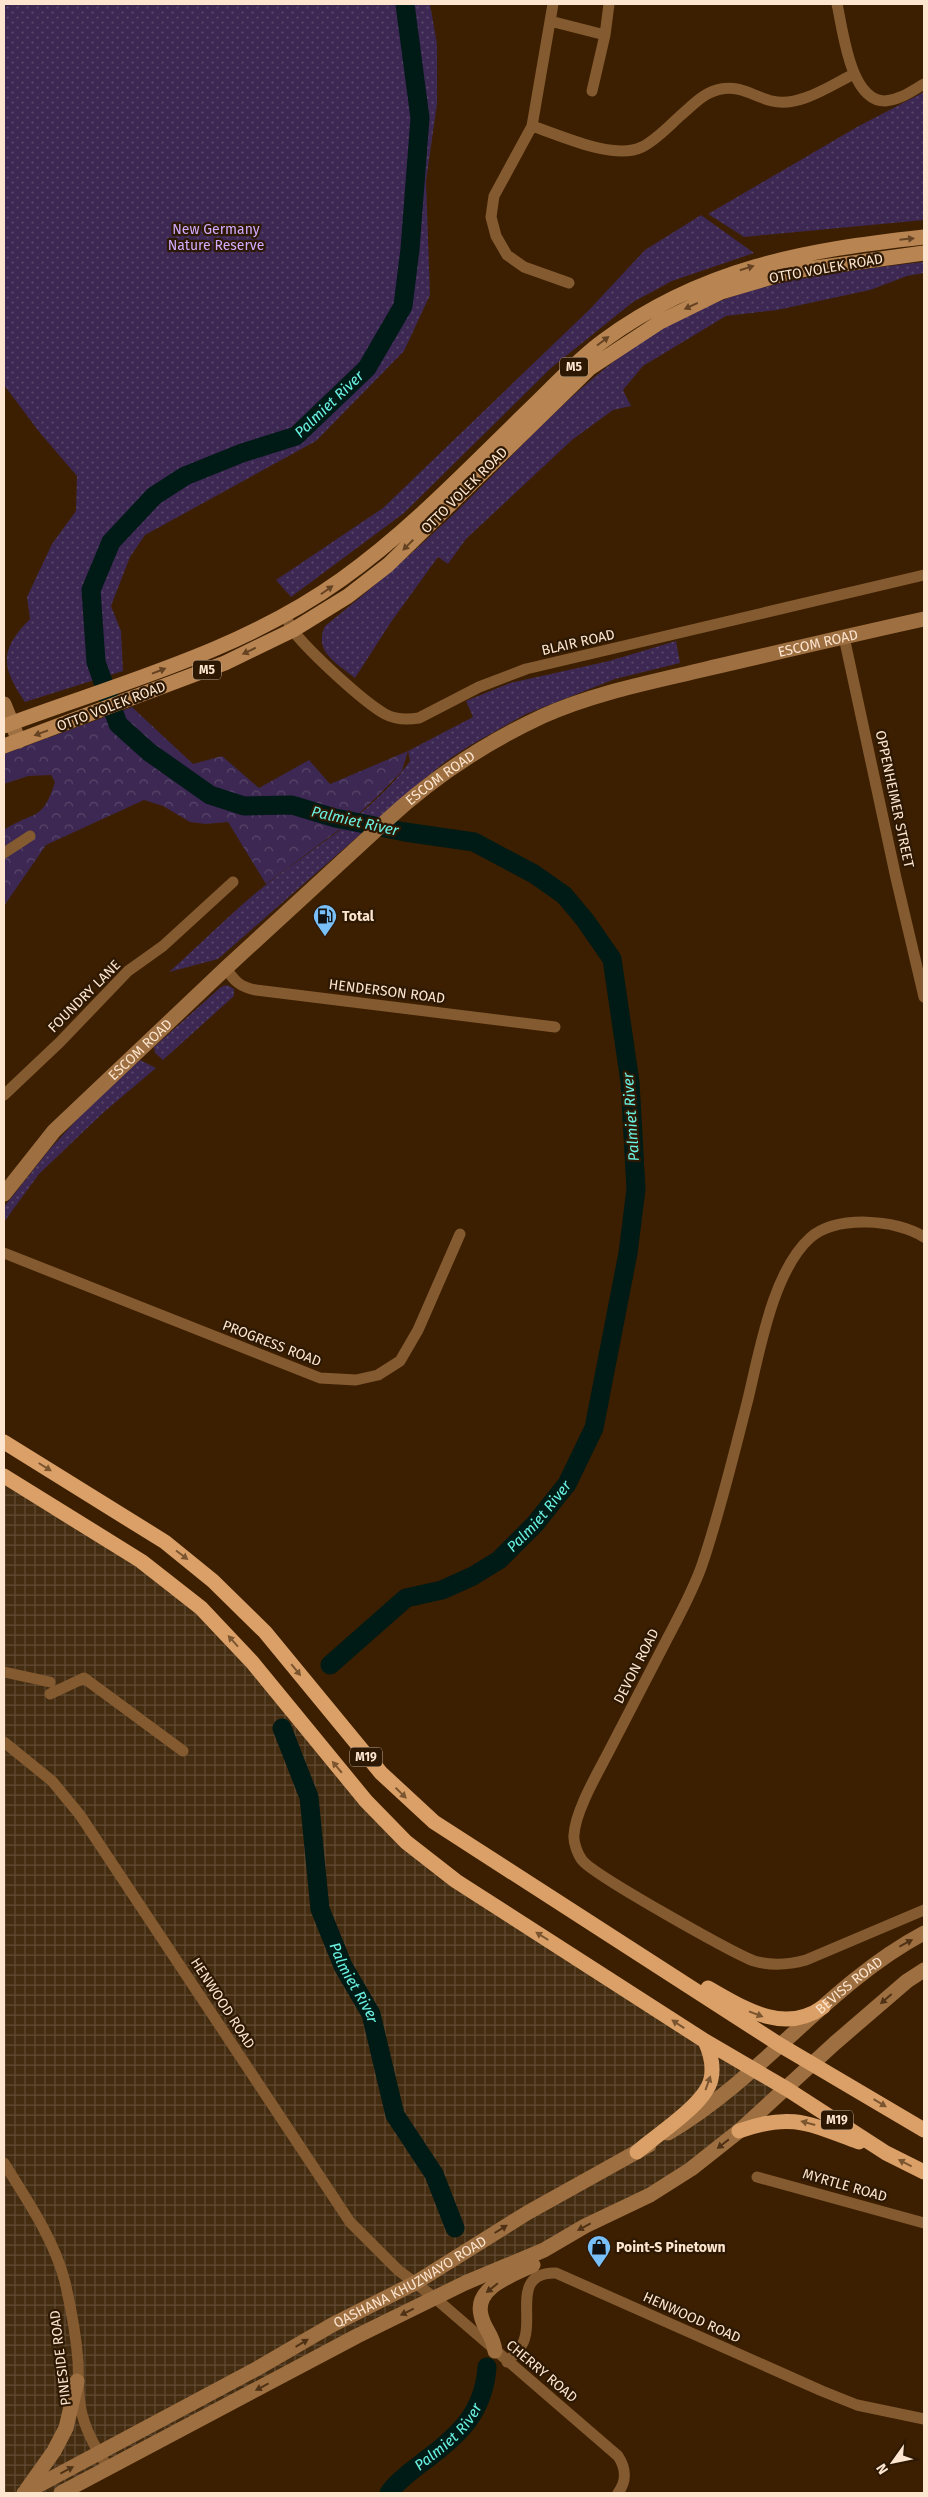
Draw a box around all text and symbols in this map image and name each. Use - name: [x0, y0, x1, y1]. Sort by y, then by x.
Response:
- park label: New Germany Nature Reserve: [168, 221, 264, 254]
- one-way arrow: [899, 235, 915, 243]
- street label: OTTO VOLEK ROAD: [768, 250, 884, 287]
- one-way arrow: [740, 263, 755, 271]
- one-way arrow: [684, 303, 698, 311]
- one-way arrow: [596, 336, 609, 347]
- road number: M5: [560, 358, 588, 377]
- water label: Palmiet River: [291, 366, 368, 441]
- street label: OTTO VOLEK ROAD: [418, 444, 511, 537]
- one-way arrow: [402, 539, 414, 551]
- one-way arrow: [320, 585, 333, 595]
- street label: BLAIR ROAD: [540, 626, 616, 659]
- street label: ESCOM ROAD: [776, 626, 860, 661]
- one-way arrow: [241, 647, 256, 656]
- road number: M5: [193, 660, 221, 680]
- one-way arrow: [152, 667, 167, 675]
- street label: OTTO VOLEK ROAD: [54, 678, 168, 735]
- one-way arrow: [33, 729, 48, 737]
- street label: OPPENHEIMER STREET: [872, 729, 918, 870]
- street label: ESCOM ROAD: [402, 747, 478, 809]
- water label: Palmiet River: [310, 802, 402, 840]
- fuel station icon: Total: [312, 903, 338, 937]
- place label: Total: [342, 908, 375, 925]
- street label: FOUNDRY LANE: [44, 956, 124, 1036]
- street label: HENDERSON ROAD: [328, 976, 446, 1007]
- street label: ESCOM ROAD: [105, 1016, 176, 1084]
- water label: Palmiet River: [619, 1071, 643, 1162]
- street label: PROGRESS ROAD: [220, 1317, 324, 1370]
- one-way arrow: [39, 1463, 52, 1472]
- water label: Palmiet River: [503, 1476, 576, 1556]
- one-way arrow: [175, 1550, 189, 1560]
- street label: DEVON ROAD: [610, 1626, 663, 1707]
- one-way arrow: [227, 1636, 239, 1648]
- one-way arrow: [291, 1663, 301, 1677]
- road number: M19: [350, 1748, 382, 1766]
- one-way arrow: [331, 1760, 342, 1773]
- one-way arrow: [395, 1787, 407, 1799]
- one-way arrow: [535, 1931, 548, 1940]
- one-way arrow: [898, 1939, 913, 1947]
- water label: Palmiet River: [325, 1940, 382, 2026]
- street label: BEVISS ROAD: [812, 1953, 886, 2018]
- street label: HENWOOD ROAD: [187, 1955, 258, 2052]
- one-way arrow: [879, 1994, 892, 2005]
- one-way arrow: [749, 2011, 764, 2018]
- one-way arrow: [672, 2019, 685, 2028]
- one-way arrow: [705, 2075, 712, 2090]
- one-way arrow: [873, 2099, 886, 2108]
- road number: M19: [821, 2110, 853, 2130]
- one-way arrow: [800, 2119, 815, 2127]
- one-way arrow: [717, 2138, 730, 2149]
- one-way arrow: [898, 2159, 912, 2167]
- street label: MYRTLE ROAD: [801, 2165, 889, 2206]
- one-way arrow: [578, 2222, 591, 2231]
- one-way arrow: [494, 2224, 507, 2233]
- street label: QASHANA KHUZWAYO ROAD: [331, 2232, 490, 2332]
- shop icon: Point-S Pinetown: [586, 2234, 612, 2268]
- place label: Point-S Pinetown: [616, 2239, 726, 2256]
- one-way arrow: [486, 2283, 499, 2294]
- street label: HENWOOD ROAD: [640, 2288, 743, 2347]
- one-way arrow: [399, 2308, 414, 2316]
- street label: PINESIDE ROAD: [46, 2309, 75, 2407]
- street label: CHERRY ROAD: [503, 2337, 581, 2406]
- one-way arrow: [295, 2338, 308, 2347]
- one-way arrow: [255, 2383, 270, 2391]
- water label: Palmiet River: [411, 2399, 486, 2474]
- north arrow: [868, 2437, 918, 2487]
- text: N: [873, 2460, 892, 2477]
- one-way arrow: [59, 2466, 74, 2474]

